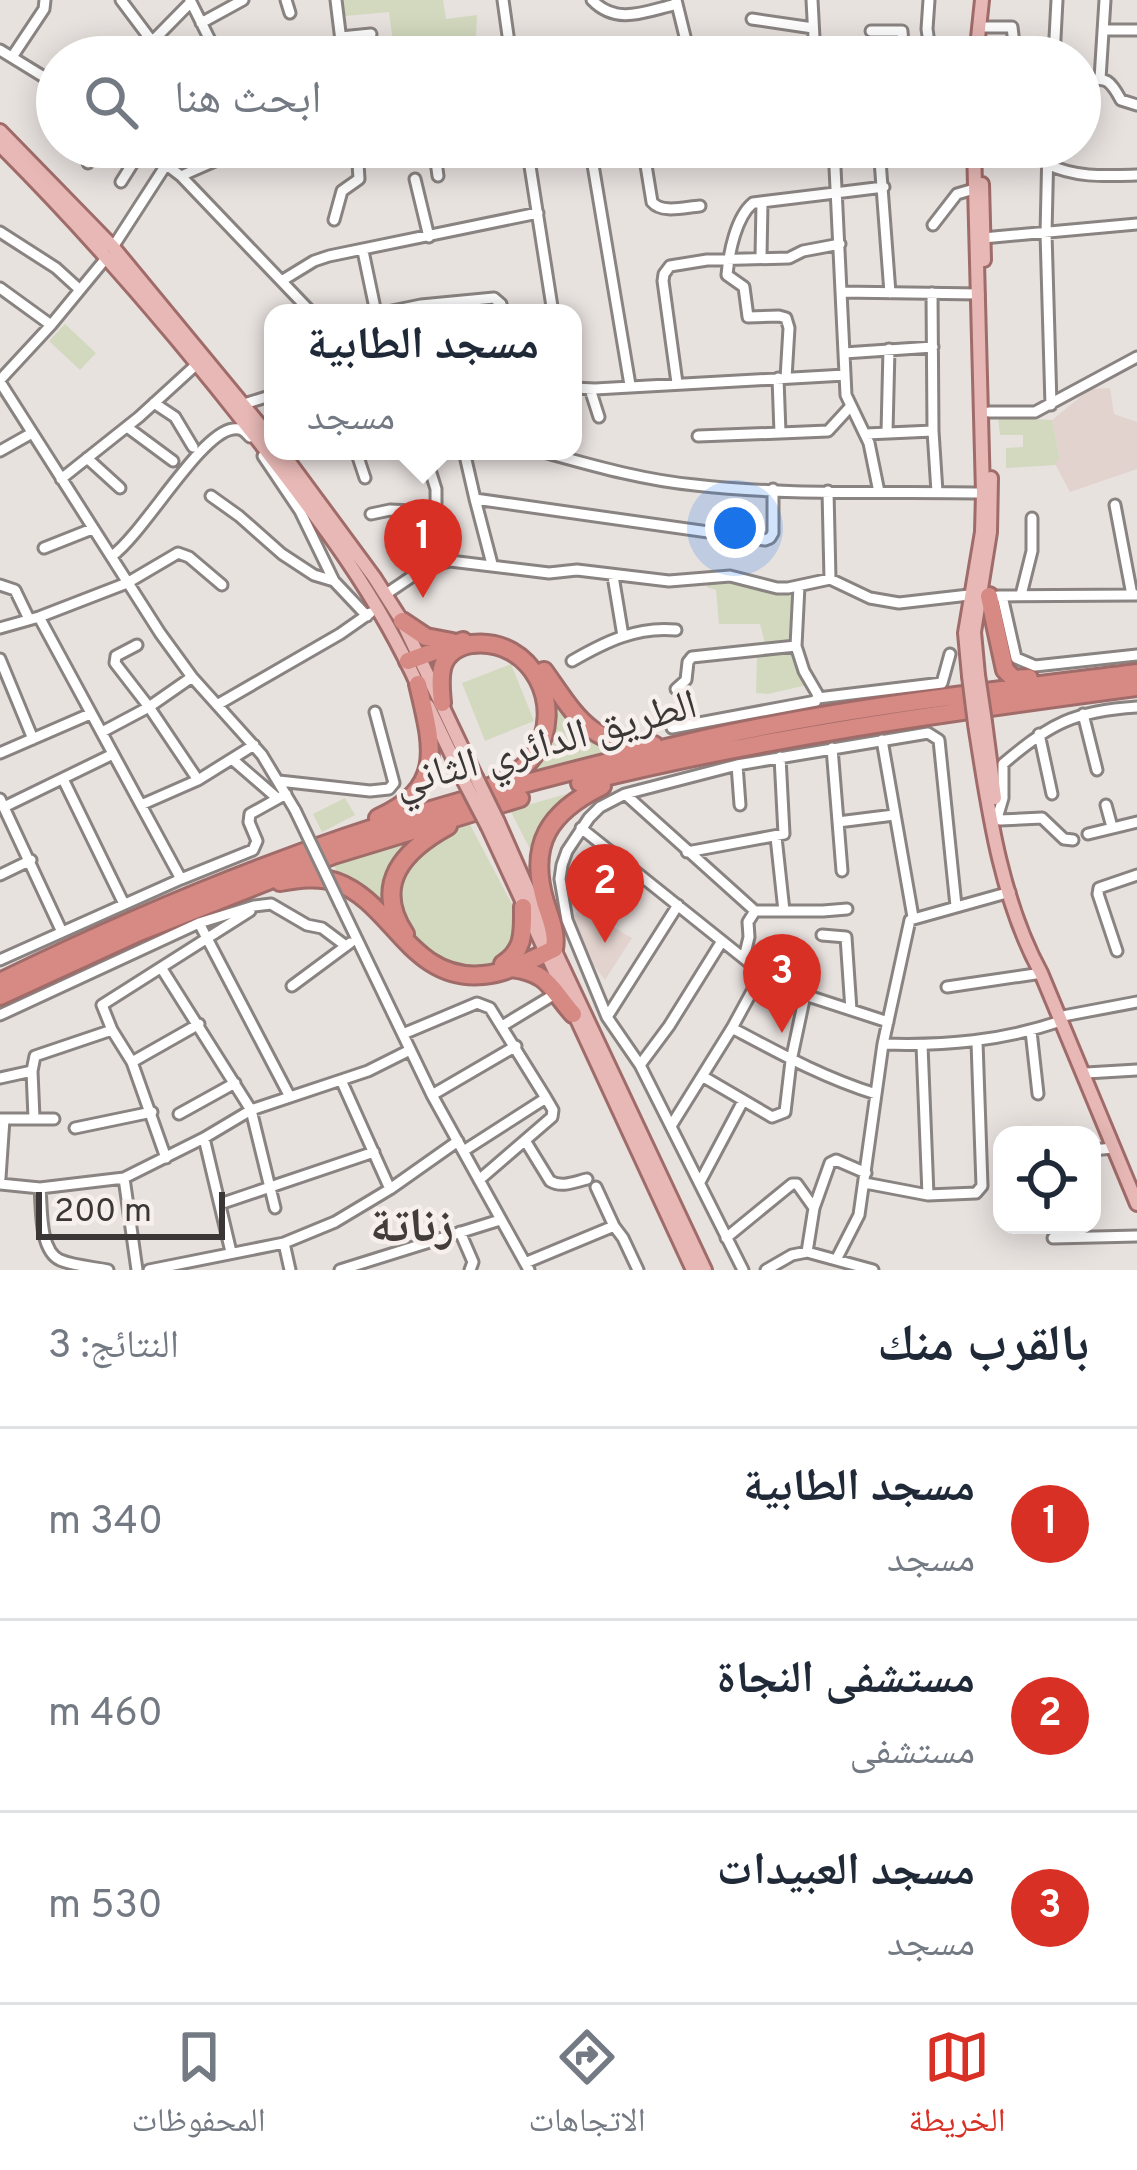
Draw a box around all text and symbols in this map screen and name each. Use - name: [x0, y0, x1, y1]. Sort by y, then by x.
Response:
- search box: [36, 36, 1101, 168]
- icon: search: [78, 69, 144, 135]
- text: ابحث هنا: [174, 72, 322, 129]
- popup: [264, 304, 582, 460]
- text: مسجد الطابية: [307, 318, 539, 375]
- text: مسجد: [307, 395, 395, 444]
- your location: [705, 498, 765, 558]
- pin: 1: [384, 499, 462, 598]
- street label: الطريق الدائري الثاني: [389, 680, 704, 815]
- pin: 2: [566, 844, 644, 943]
- pin: 3: [743, 934, 821, 1033]
- map controls: [993, 1126, 1101, 1234]
- button: locate: [993, 1126, 1101, 1234]
- scale bar: [36, 1186, 225, 1239]
- text: 200 m: [54, 1192, 152, 1234]
- district label: زناتة: [370, 1199, 454, 1259]
- text: بالقرب منك: [877, 1315, 1089, 1380]
- text: النتائج: 3: [48, 1323, 179, 1372]
- text: مسجد الطابية: [743, 1460, 975, 1517]
- text: 340 m: [48, 1499, 163, 1548]
- text: 1: [1042, 1499, 1058, 1548]
- text: مسجد: [887, 1537, 975, 1586]
- text: مستشفى النجاة: [717, 1652, 975, 1709]
- text: 460 m: [48, 1691, 163, 1740]
- text: 2: [1038, 1691, 1062, 1740]
- text: مستشفى: [850, 1729, 975, 1778]
- text: مسجد العبيدات: [717, 1844, 975, 1901]
- text: 530 m: [48, 1883, 163, 1932]
- text: 3: [1038, 1883, 1062, 1932]
- text: مسجد: [887, 1921, 975, 1970]
- tab: المحفوظات: [131, 2024, 266, 2152]
- tab: الاتجاهات: [528, 2024, 646, 2152]
- tab: الخريطة: [908, 2024, 1006, 2152]

